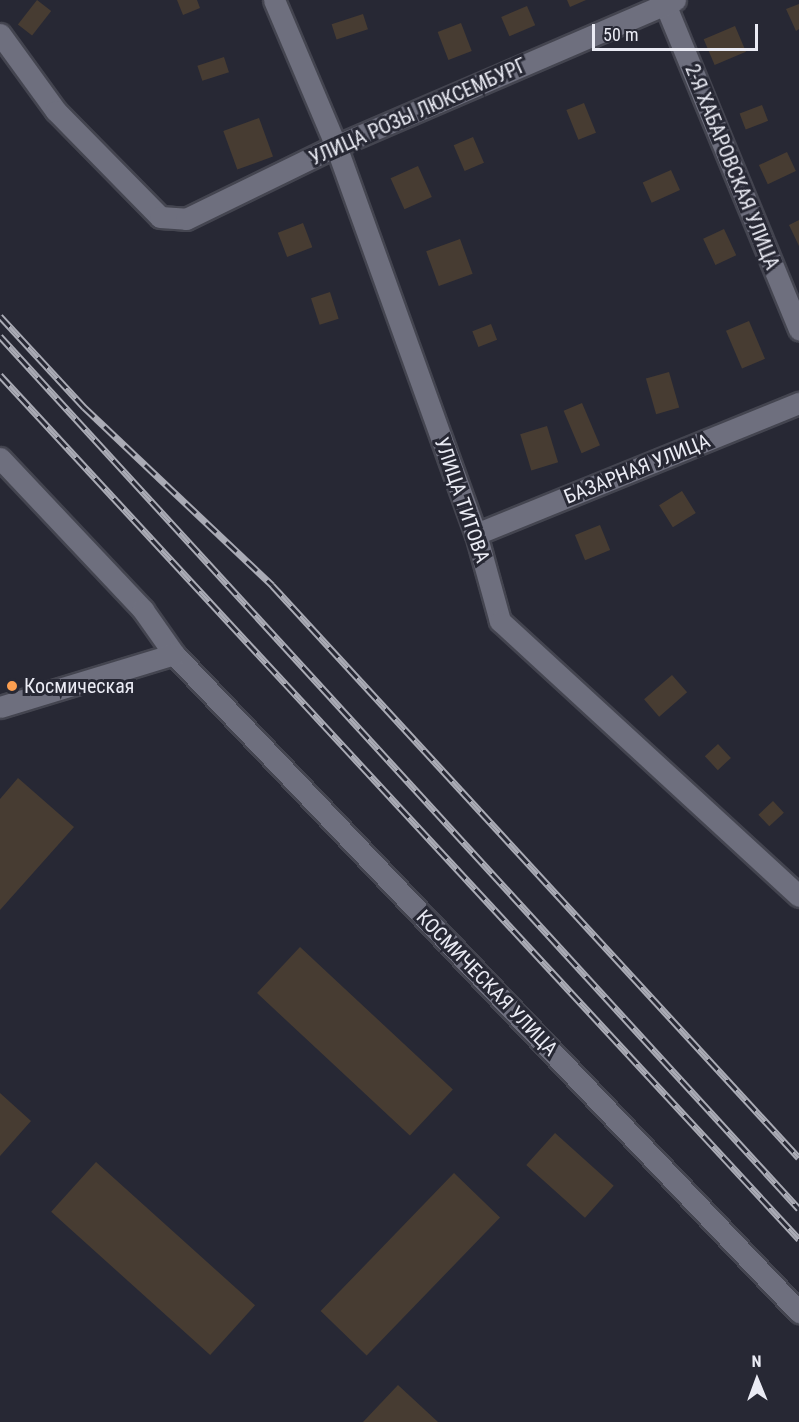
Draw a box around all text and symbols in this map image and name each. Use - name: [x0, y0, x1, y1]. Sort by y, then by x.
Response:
- scale bar: [595, 12, 762, 50]
- text: 50 m: [603, 24, 638, 45]
- street label: УЛИЦА РОЗЫ ЛЮКСЕМБУРГ: [306, 53, 530, 171]
- street label: 2-Я ХАБАРОВСКАЯ УЛИЦА: [680, 61, 784, 273]
- street label: БАЗАРНАЯ УЛИЦА: [561, 429, 713, 509]
- street label: УЛИЦА ТИТОВА: [429, 434, 495, 566]
- place label: Космическая: [24, 674, 134, 698]
- marker: Космическая: [5, 679, 19, 693]
- street label: КОСМИЧЕСКАЯ УЛИЦА: [411, 905, 563, 1061]
- north arrow: [727, 1350, 787, 1410]
- text: N: [752, 1352, 762, 1371]

